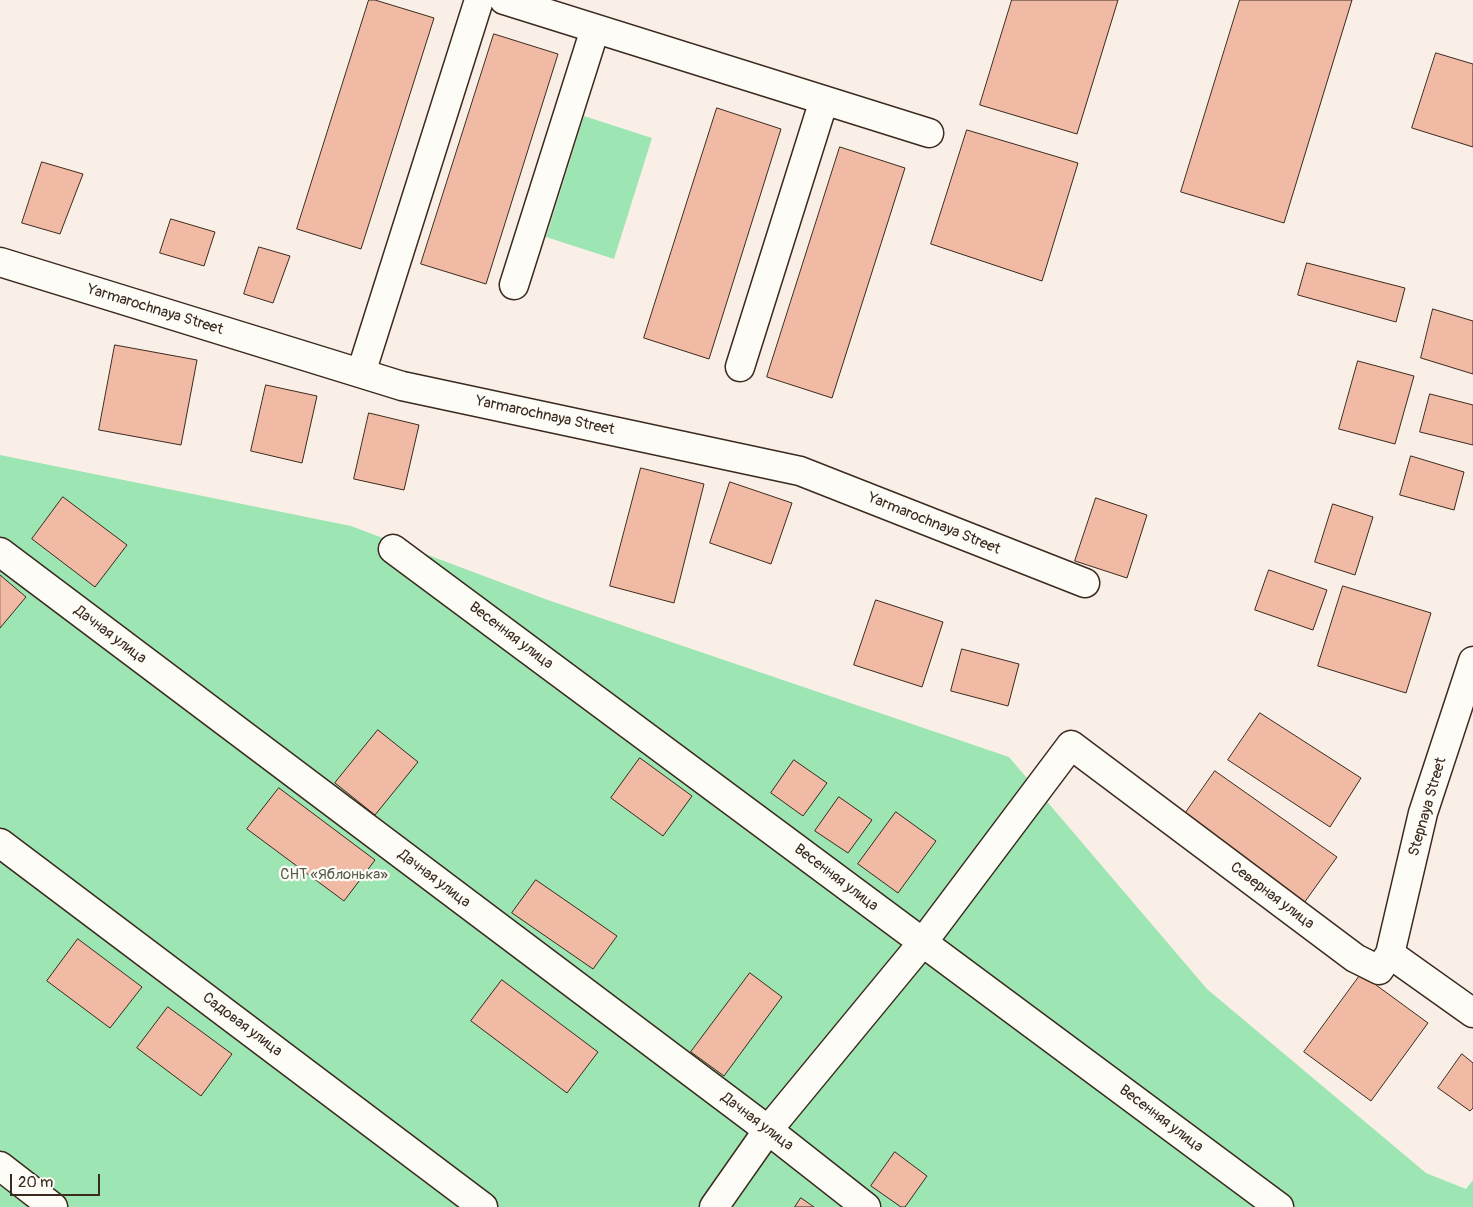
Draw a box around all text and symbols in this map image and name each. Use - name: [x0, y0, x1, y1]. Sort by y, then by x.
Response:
- street label: Yarmarochnaya Street: [85, 281, 225, 339]
- street label: Yarmarochnaya Street: [474, 393, 616, 439]
- street label: Yarmarochnaya Street: [865, 489, 1003, 559]
- street label: Весенняя улица: [465, 599, 557, 673]
- street label: Дачная улица: [70, 602, 150, 668]
- street label: Stepnaya Street: [1405, 755, 1451, 859]
- street label: Весенняя улица: [790, 841, 882, 915]
- street label: Дачная улица: [394, 846, 474, 912]
- street label: Северная улица: [1226, 859, 1318, 933]
- park label: СНТ «Яблонька»: [280, 866, 388, 884]
- street label: Садовая улица: [199, 989, 285, 1061]
- street label: Весенняя улица: [1115, 1082, 1207, 1156]
- street label: Дачная улица: [717, 1089, 797, 1155]
- scale bar: [12, 1164, 102, 1196]
- text: 20 m: [18, 1173, 53, 1192]

